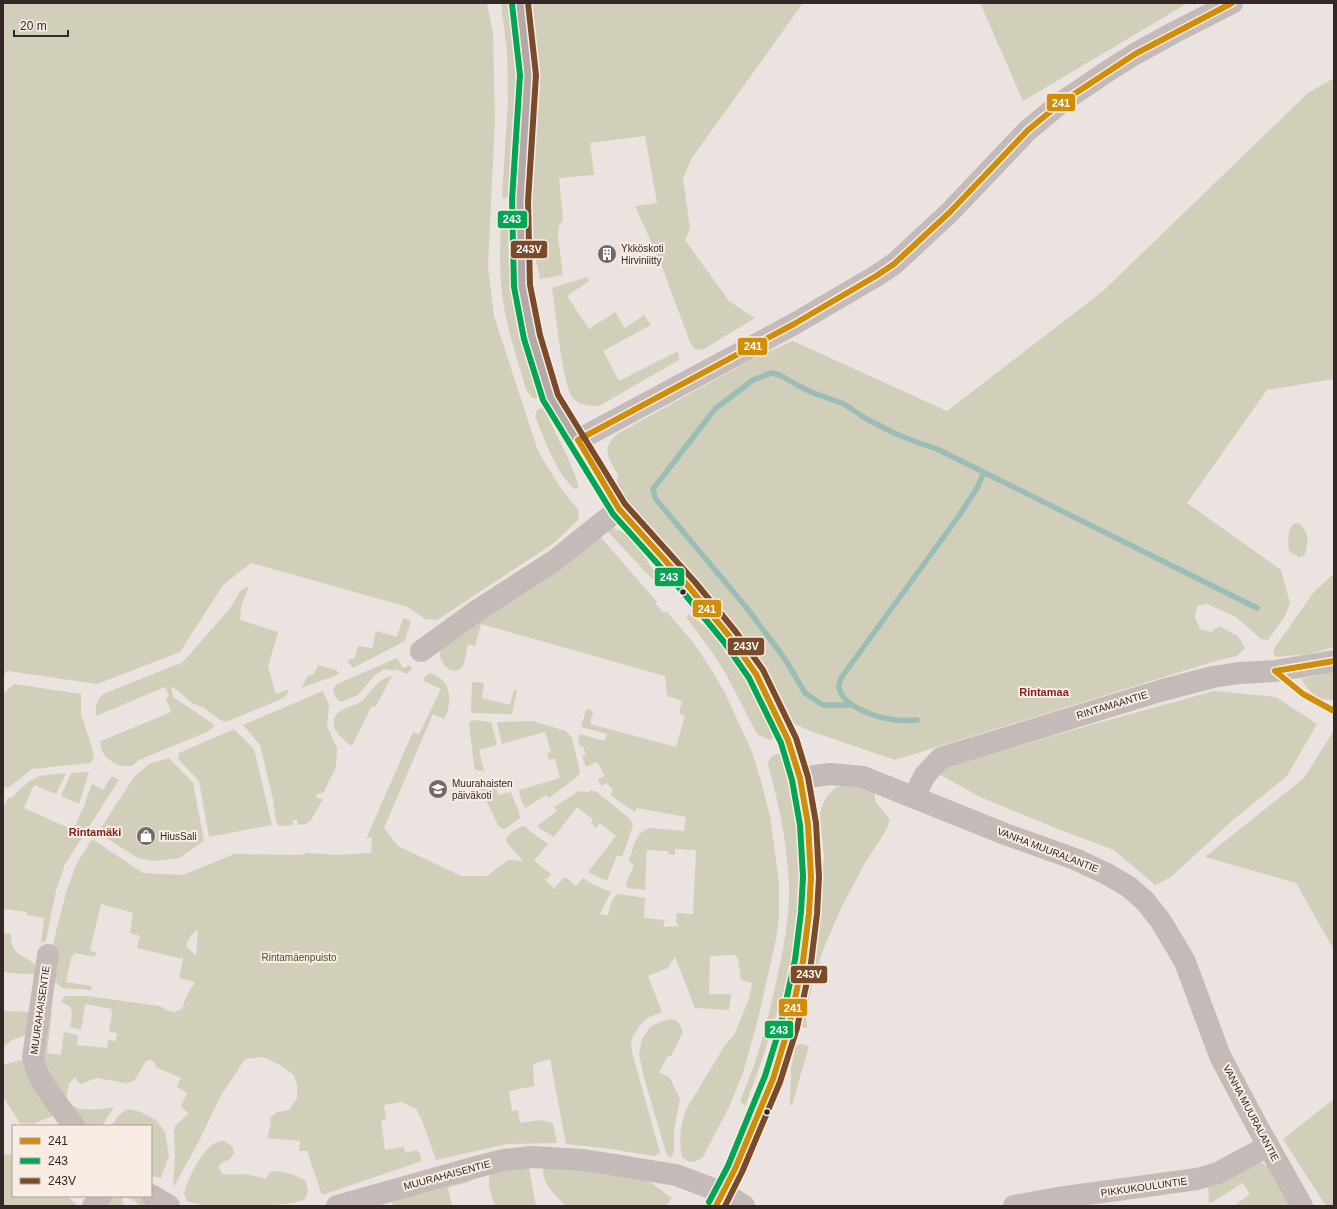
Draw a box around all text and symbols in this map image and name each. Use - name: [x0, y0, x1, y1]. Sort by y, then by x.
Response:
- scale bar: [14, 12, 68, 38]
- text: 20 m: [20, 19, 47, 33]
- line badge: 241: [1046, 93, 1076, 112]
- text: 241: [1052, 97, 1070, 109]
- line badge: 243: [497, 210, 528, 229]
- text: 243: [503, 213, 521, 225]
- line badge: 243V: [510, 240, 548, 259]
- text: 243V: [516, 243, 543, 255]
- building icon: Ykköskoti Hirviniitty: [596, 243, 618, 265]
- place label: Ykköskoti Hirviniitty: [621, 243, 664, 266]
- line badge: 241: [737, 337, 768, 356]
- text: 241: [744, 340, 762, 352]
- line badge: 243: [654, 567, 685, 587]
- text: 243: [660, 571, 678, 583]
- unlabelled marker: [678, 587, 688, 597]
- line badge: 241: [692, 599, 722, 618]
- text: 241: [698, 603, 716, 615]
- line badge: 243V: [727, 637, 765, 656]
- text: 243V: [733, 640, 760, 652]
- district label: Rintamaa: [1019, 686, 1070, 698]
- street label: RINTAMAANTIE: [1075, 689, 1149, 721]
- school or university icon: Muurahaisten päiväkoti: [427, 778, 449, 800]
- place label: Muurahaisten päiväkoti: [452, 778, 513, 801]
- shop icon: HiusSali: [135, 825, 157, 847]
- district label: Rintamäki: [69, 826, 121, 838]
- street label: VANHA MUURALANTIE: [996, 826, 1101, 875]
- place label: HiusSali: [160, 831, 197, 842]
- park label: Rintamäenpuisto: [261, 952, 337, 963]
- street label: MUURAHAISENTIE: [28, 965, 52, 1055]
- line badge: 243V: [790, 965, 828, 984]
- text: 243V: [796, 968, 823, 980]
- line badge: 241: [778, 998, 808, 1017]
- text: 241: [784, 1002, 802, 1014]
- line badge: 243: [764, 1020, 794, 1039]
- text: 243: [770, 1024, 788, 1036]
- street label: VANHA MUURALANTIE: [1221, 1063, 1281, 1163]
- unlabelled marker: [762, 1107, 772, 1117]
- legend: [12, 1125, 152, 1197]
- text: 241: [48, 1134, 68, 1148]
- text: 243: [48, 1154, 68, 1168]
- street label: MUURAHAISENTIE: [402, 1158, 492, 1192]
- text: 243V: [48, 1174, 76, 1188]
- street label: PIKKUKOULUNTIE: [1100, 1175, 1188, 1199]

